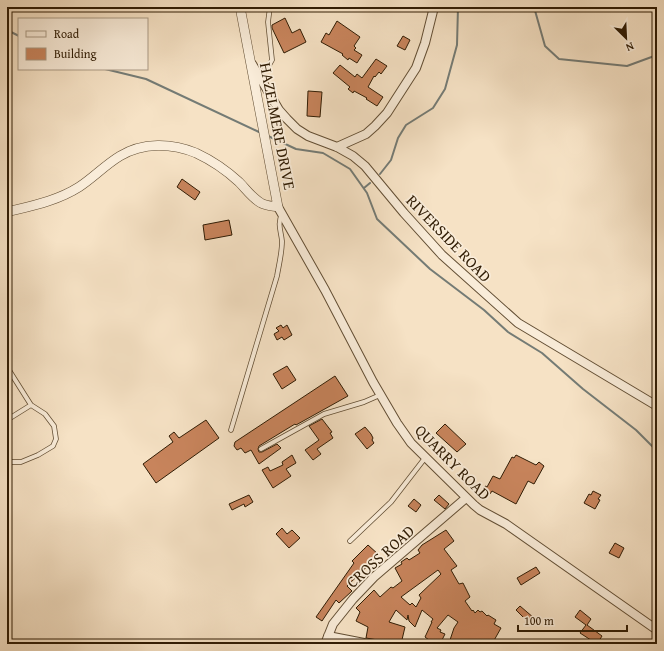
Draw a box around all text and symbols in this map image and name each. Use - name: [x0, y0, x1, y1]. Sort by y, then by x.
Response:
- legend: [18, 18, 148, 70]
- north arrow: [606, 18, 646, 58]
- text: Road: [54, 25, 80, 42]
- text: N: [623, 38, 637, 56]
- text: Building: [54, 45, 97, 62]
- street label: HAZELMERE DRIVE: [254, 60, 302, 192]
- street label: RIVERSIDE ROAD: [401, 189, 497, 287]
- street label: QUARRY ROAD: [410, 419, 497, 506]
- street label: CROSS ROAD: [341, 519, 420, 593]
- scale bar: [518, 607, 627, 633]
- text: 100 m: [524, 612, 554, 629]

